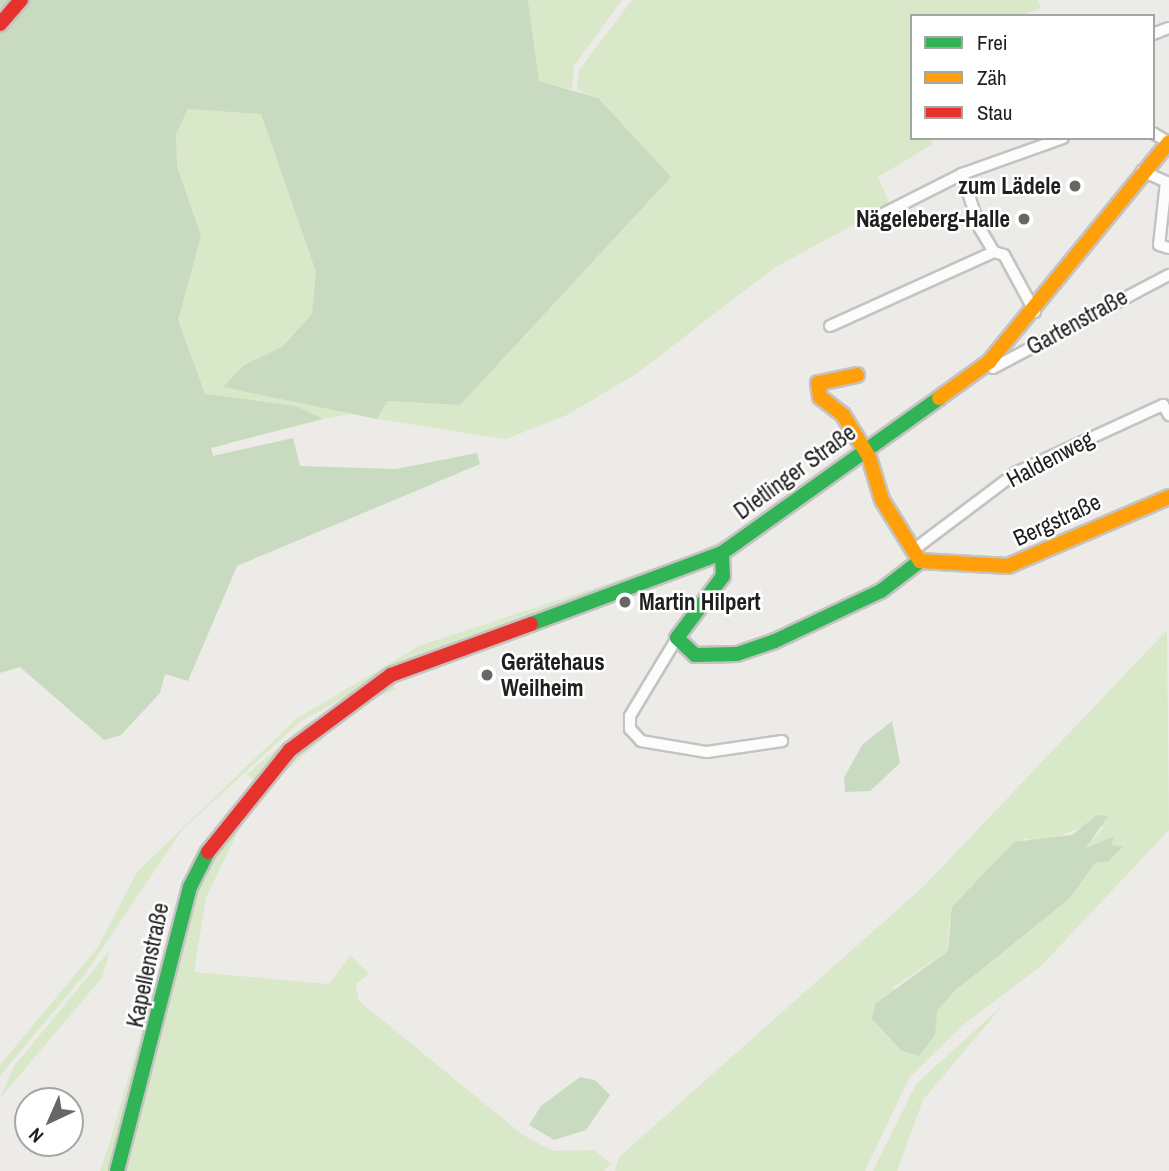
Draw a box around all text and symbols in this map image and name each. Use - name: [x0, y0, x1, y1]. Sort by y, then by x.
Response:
- legend: [910, 14, 1155, 140]
- text: Frei: [977, 28, 1008, 57]
- text: Zäh: [977, 63, 1007, 92]
- text: Stau: [977, 98, 1012, 127]
- place label: zum Lädele: [958, 172, 1061, 200]
- marker: zum Lädele: [1067, 178, 1083, 194]
- place label: Nägeleberg-Halle: [856, 205, 1010, 233]
- marker: Nägeleberg-Halle: [1016, 211, 1032, 227]
- street label: Gartenstraße: [1022, 283, 1132, 361]
- street label: Dietlinger Straße: [729, 419, 861, 525]
- street label: Haldenweg: [1002, 425, 1098, 493]
- street label: Bergstraße: [1009, 488, 1105, 552]
- place label: Martin Hilpert: [639, 588, 761, 616]
- marker: Martin Hilpert: [617, 594, 633, 610]
- place label: Gerätehaus Weilheim: [501, 648, 605, 702]
- marker: Gerätehaus Weilheim: [479, 667, 495, 683]
- street label: Kapellenstraße: [121, 900, 175, 1030]
- north arrow: [14, 1087, 84, 1157]
- text: N: [23, 1122, 49, 1149]

